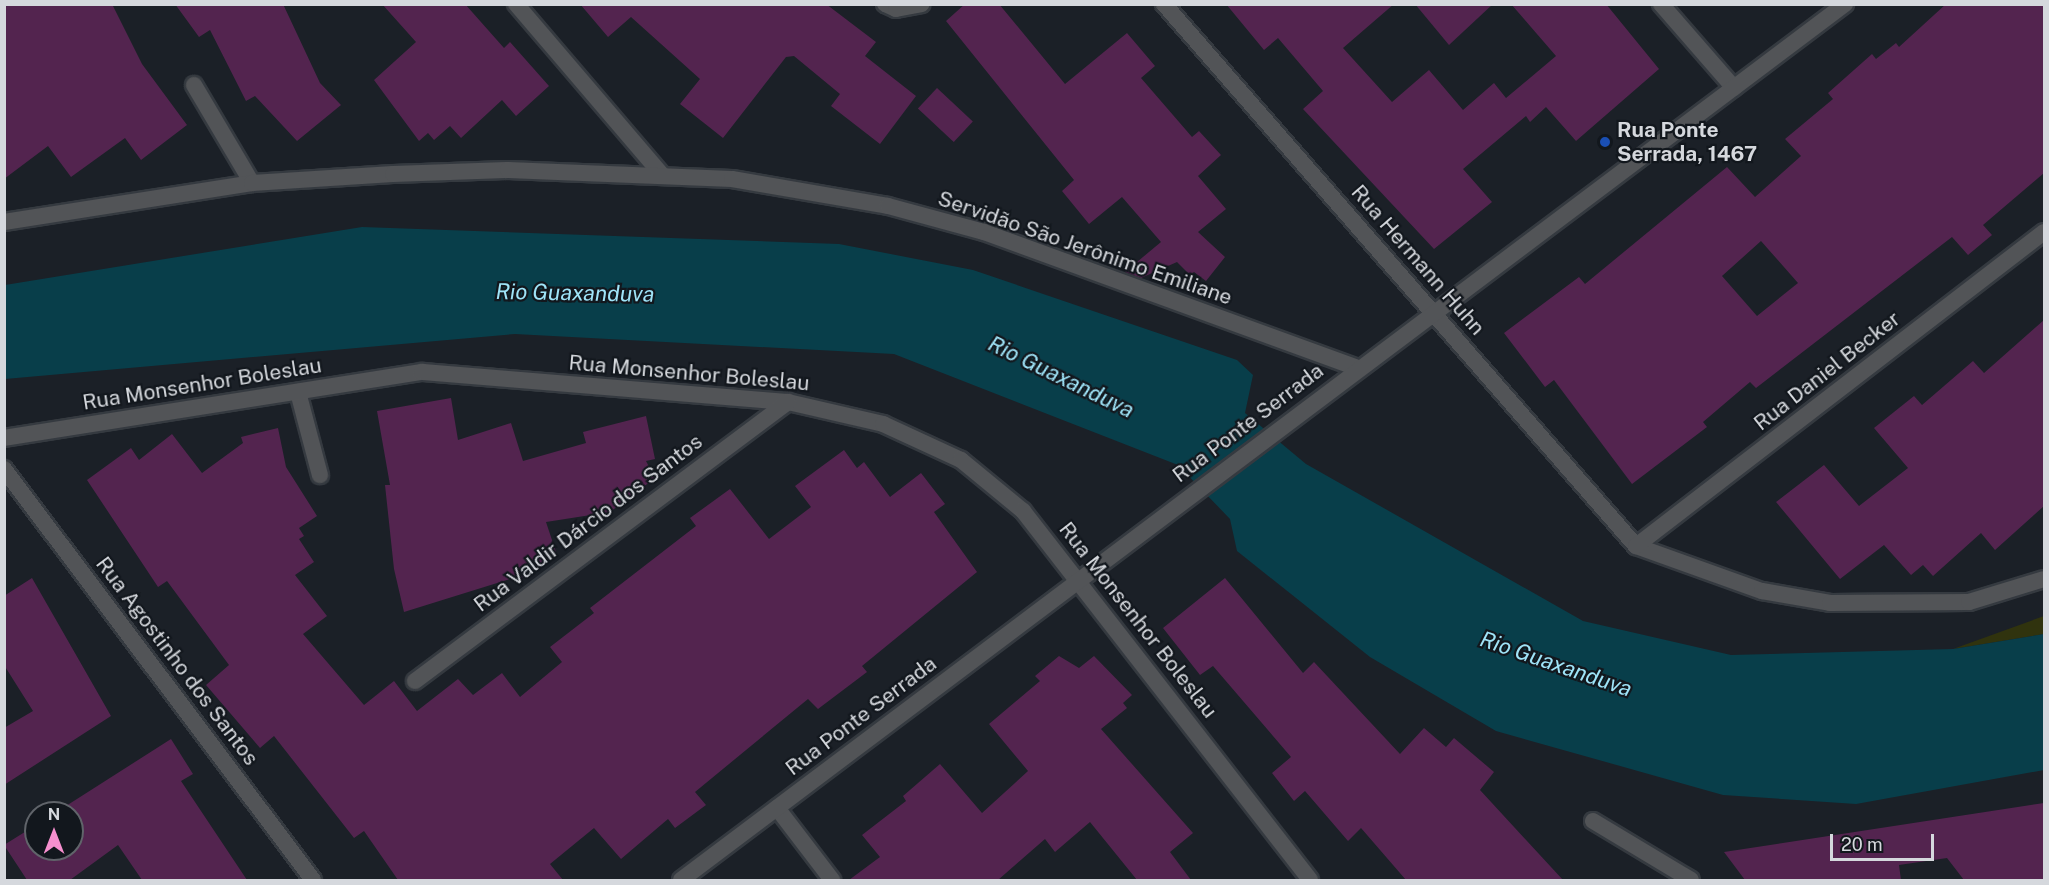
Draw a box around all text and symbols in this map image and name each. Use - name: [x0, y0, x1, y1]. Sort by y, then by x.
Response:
- place label: Rua Ponte Serrada, 1467: [1617, 117, 1757, 167]
- marker: Rua Ponte Serrada, 1467: [1598, 135, 1612, 149]
- street label: Rua Hermann Huhn: [1346, 180, 1490, 340]
- street label: Servidão São Jerônimo Emiliane: [934, 186, 1236, 310]
- water label: Rio Guaxanduva: [495, 278, 655, 308]
- street label: Rua Daniel Becker: [1749, 306, 1905, 436]
- water label: Rio Guaxanduva: [984, 330, 1138, 424]
- street label: Rua Monsenhor Boleslau: [568, 350, 810, 396]
- street label: Rua Monsenhor Boleslau: [81, 353, 323, 415]
- street label: Rua Ponte Serrada: [1168, 358, 1328, 488]
- street label: Rua Valdir Dárcio dos Santos: [469, 429, 707, 617]
- street label: Rua Monsenhor Boleslau: [1054, 517, 1222, 723]
- street label: Rua Agostinho dos Santos: [90, 552, 264, 770]
- water label: Rio Guaxanduva: [1477, 626, 1635, 702]
- street label: Rua Ponte Serrada: [781, 651, 941, 781]
- north arrow: [24, 801, 84, 861]
- text: N: [48, 805, 60, 824]
- scale bar: [1833, 822, 1936, 860]
- text: 20 m: [1841, 834, 1883, 855]

